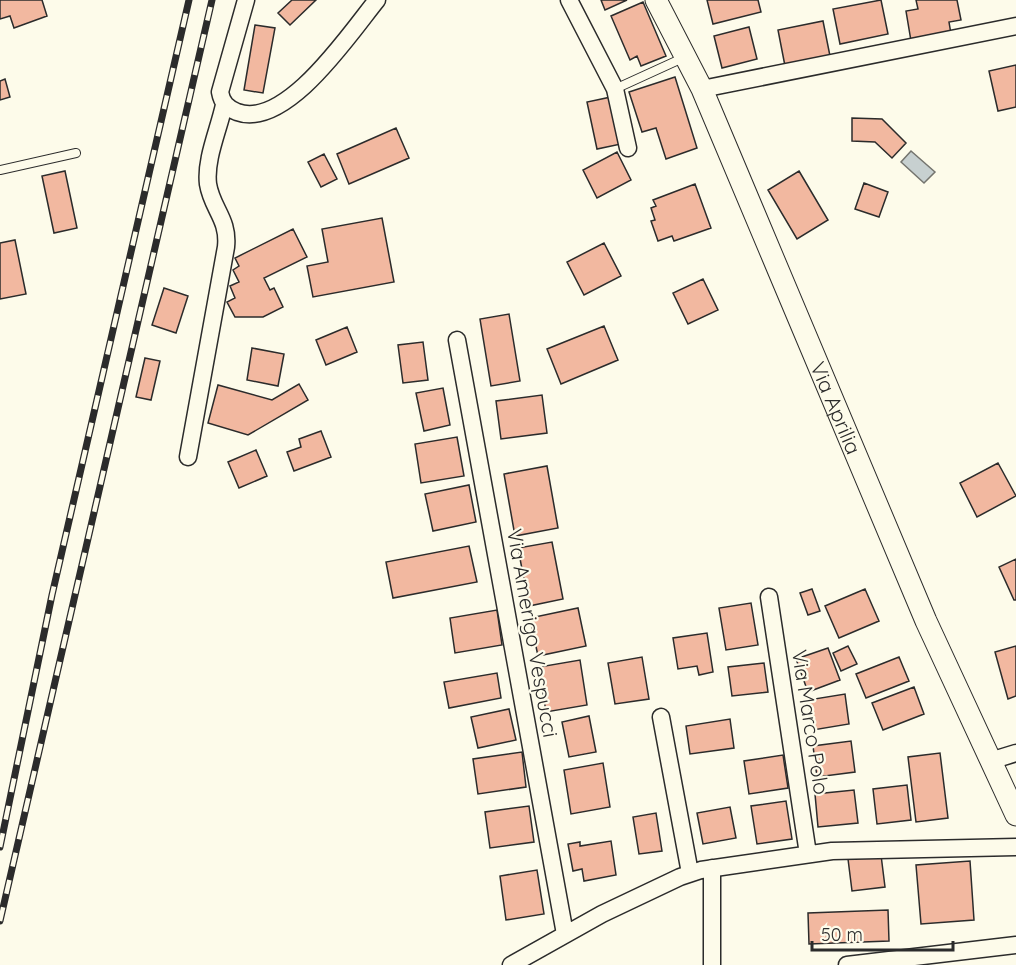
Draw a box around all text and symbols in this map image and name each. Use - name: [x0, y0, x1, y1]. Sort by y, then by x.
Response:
- street label: Via Aprilia: [805, 358, 867, 458]
- street label: Via Amerigo Vespucci: [502, 527, 564, 739]
- street label: Via Marco Polo: [787, 648, 835, 796]
- scale bar: [812, 914, 953, 952]
- text: 50 m: [821, 923, 863, 946]

